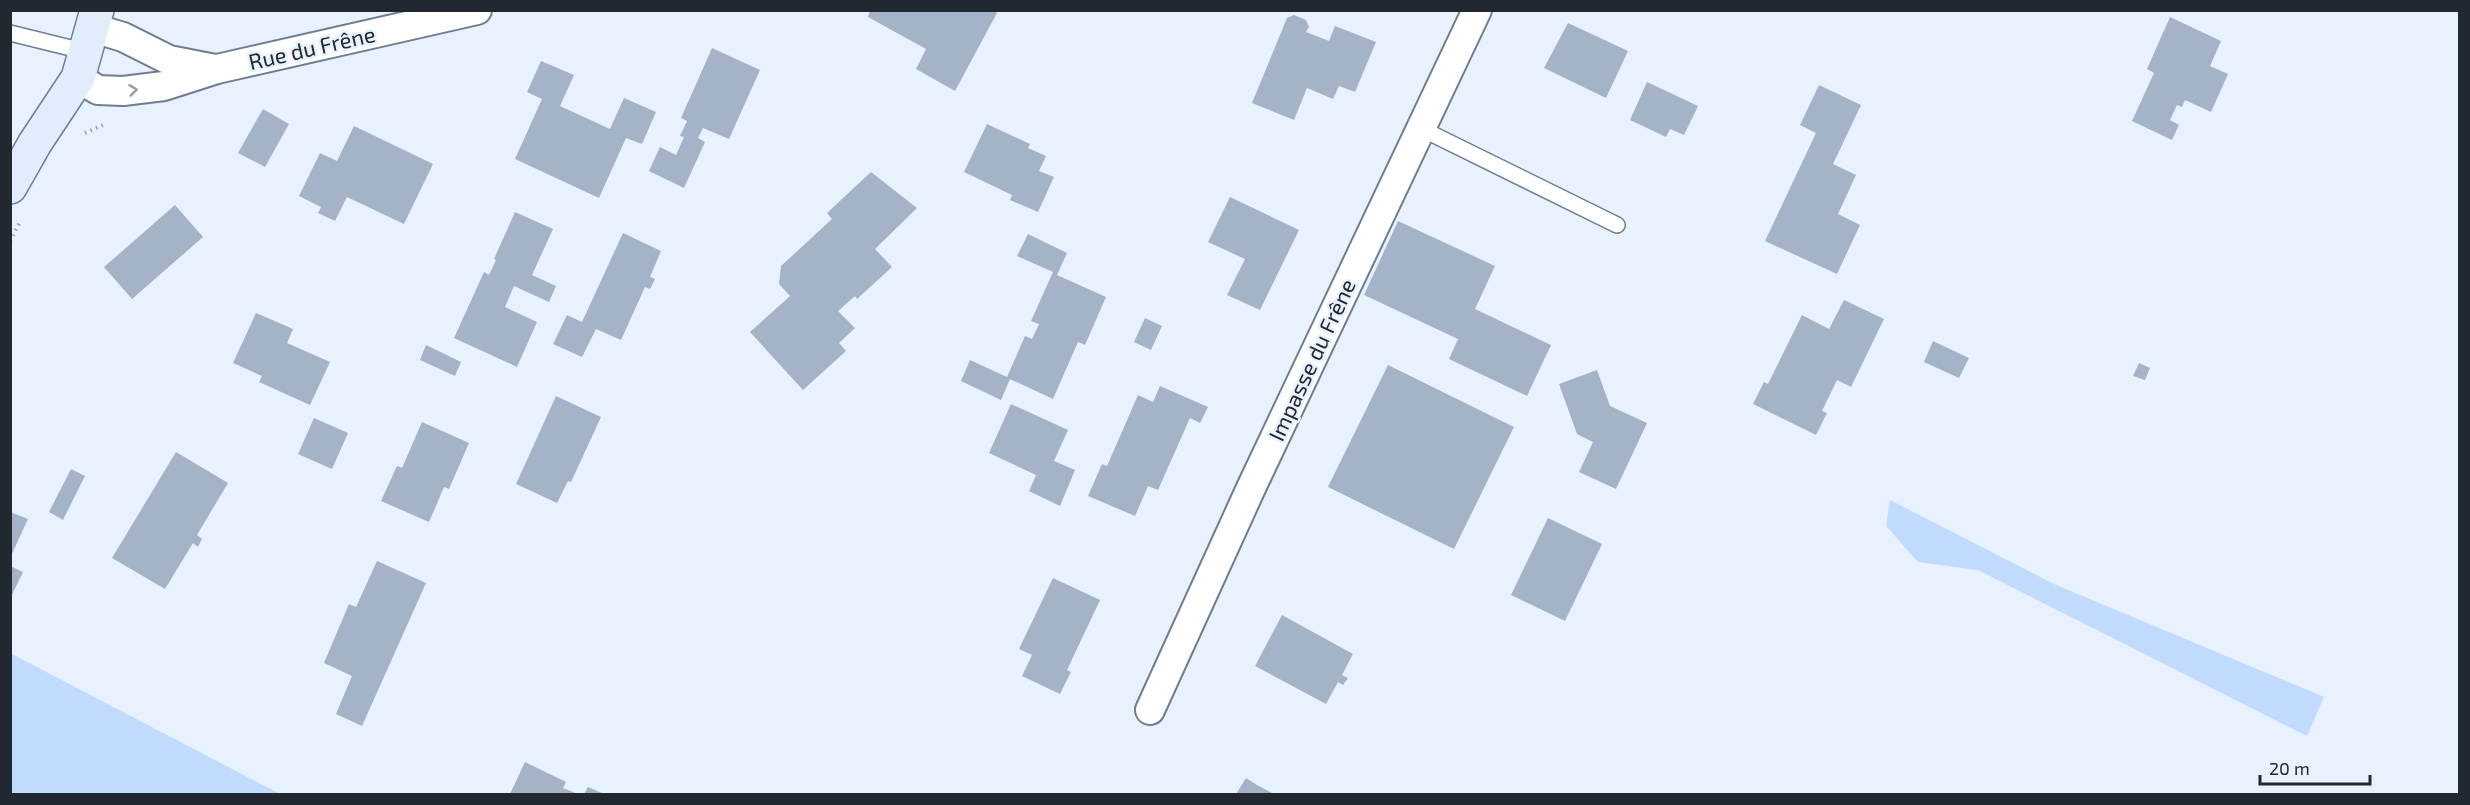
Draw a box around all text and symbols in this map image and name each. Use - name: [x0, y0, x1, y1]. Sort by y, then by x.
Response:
- street label: Rue du Frêne: [246, 20, 378, 74]
- one-way arrow: [128, 84, 137, 97]
- street label: Impasse du Frêne: [1262, 275, 1360, 445]
- scale bar: [2260, 748, 2370, 786]
- text: 20 m: [2269, 757, 2310, 779]

